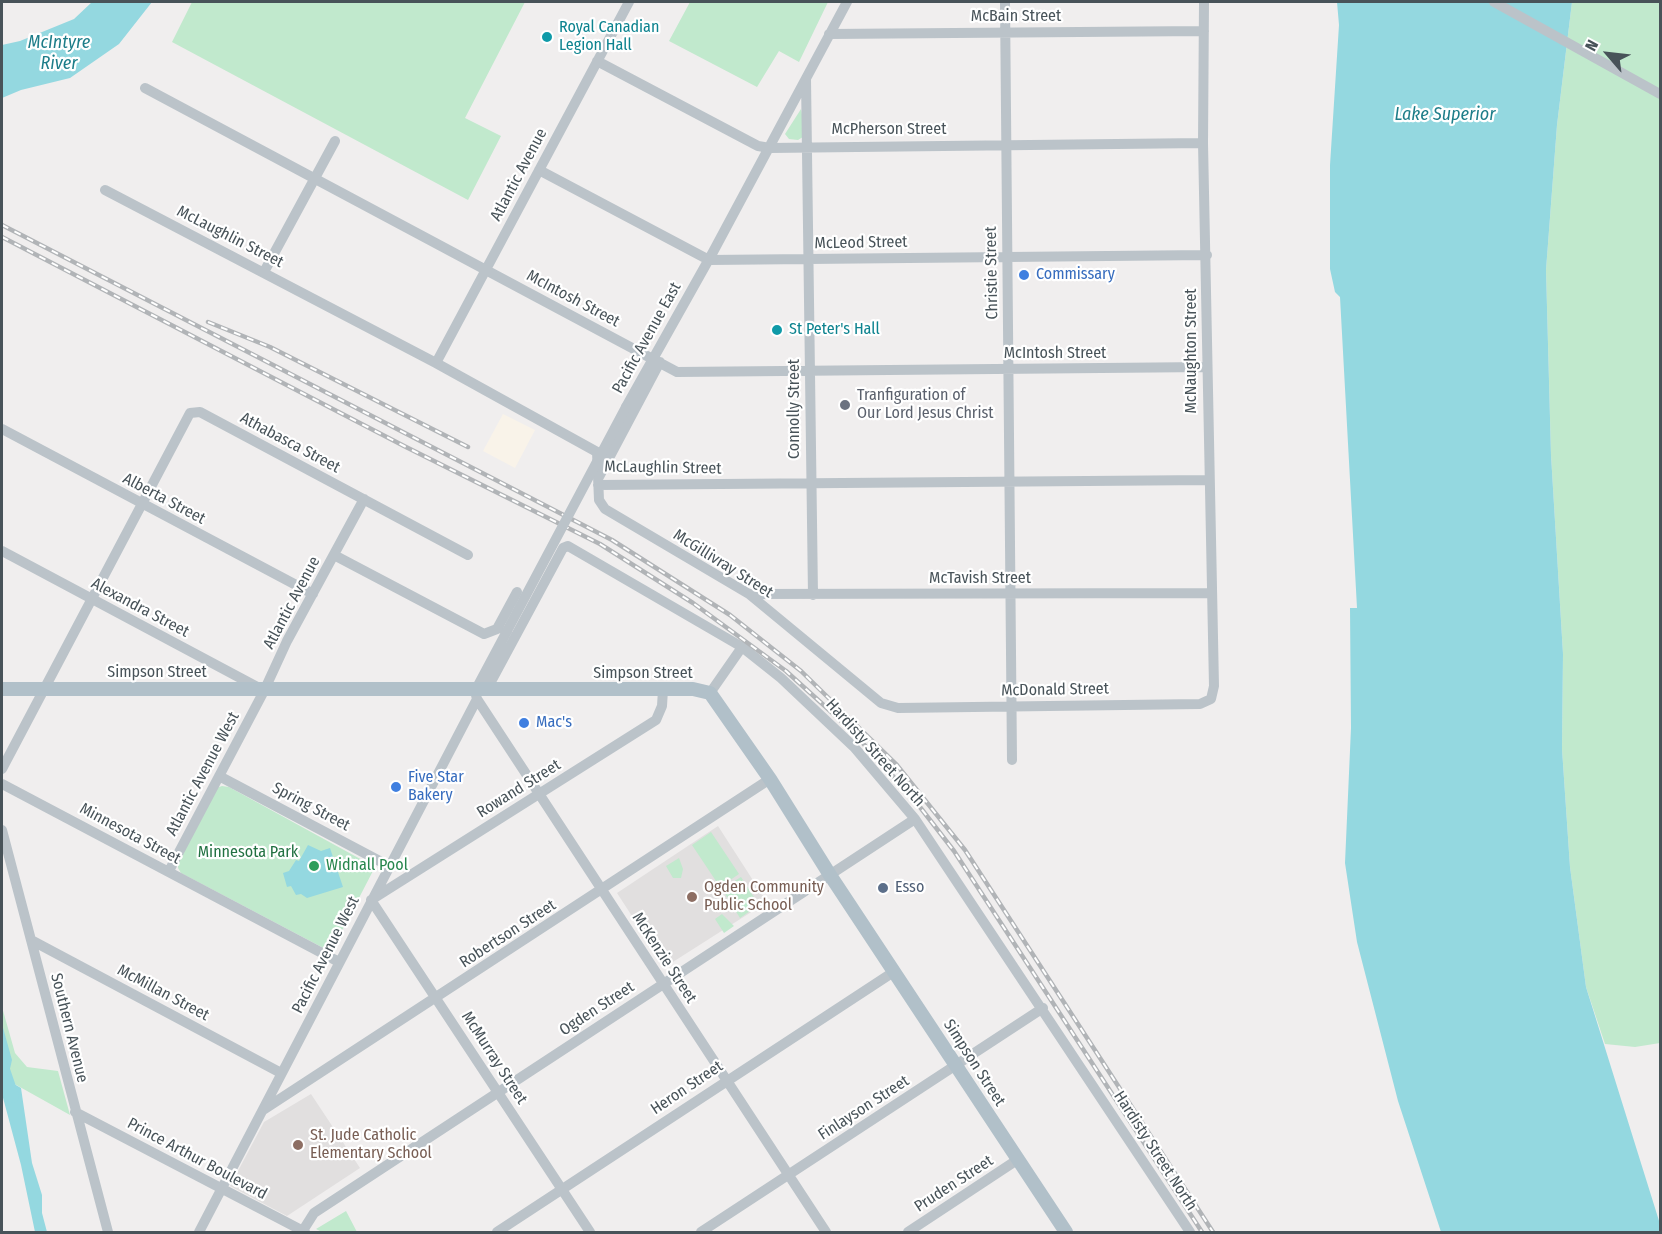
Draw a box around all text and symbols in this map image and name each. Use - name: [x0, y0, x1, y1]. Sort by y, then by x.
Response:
- street label: McBain Street: [971, 7, 1061, 27]
- place label: Royal Canadian Legion Hall: [559, 18, 659, 56]
- north arrow: [1578, 24, 1638, 84]
- marker: Royal Canadian Legion Hall: [540, 30, 554, 44]
- water label: McIntyre River: [28, 32, 90, 74]
- text: N: [1581, 37, 1602, 54]
- water label: Lake Superior: [1395, 104, 1495, 126]
- street label: McPherson Street: [832, 120, 946, 140]
- street label: Atlantic Avenue: [487, 126, 551, 224]
- street label: McLaughlin Street: [173, 202, 287, 272]
- street label: Christie Street: [982, 226, 1002, 320]
- street label: McLeod Street: [814, 233, 908, 253]
- place label: Commissary: [1036, 265, 1115, 285]
- street label: McIntosh Street: [523, 266, 623, 332]
- marker: Commissary: [1017, 268, 1031, 282]
- street label: Pacific Avenue East: [609, 279, 685, 397]
- street label: McNaughton Street: [1182, 288, 1202, 414]
- place label: St Peter's Hall: [789, 320, 880, 340]
- marker: St Peter's Hall: [770, 323, 784, 337]
- street label: McIntosh Street: [1004, 344, 1106, 364]
- street label: Connolly Street: [785, 359, 805, 459]
- place label: Tranfiguration of Our Lord Jesus Christ: [857, 386, 994, 424]
- marker: Tranfiguration of Our Lord Jesus Christ: [838, 398, 852, 412]
- street label: Athabasca Street: [237, 409, 343, 477]
- street label: McLaughlin Street: [604, 457, 722, 479]
- street label: Alberta Street: [119, 469, 209, 529]
- street label: McGillivray Street: [670, 526, 776, 602]
- street label: Atlantic Avenue: [260, 554, 324, 652]
- street label: McTavish Street: [929, 569, 1031, 589]
- street label: Alexandra Street: [88, 574, 192, 642]
- street label: Simpson Street: [107, 663, 207, 683]
- street label: Simpson Street: [593, 664, 693, 684]
- street label: McDonald Street: [1001, 679, 1109, 701]
- street label: Hardisty Street North: [821, 695, 929, 811]
- street label: Atlantic Avenue West: [162, 709, 244, 839]
- place label: Mac's: [536, 713, 572, 733]
- marker: Mac's: [517, 716, 531, 730]
- street label: Rowand Street: [474, 756, 564, 822]
- place label: Five Star Bakery: [408, 768, 464, 806]
- street label: Spring Street: [269, 779, 353, 835]
- marker: Five Star Bakery: [389, 780, 403, 794]
- street label: Minnesota Street: [76, 799, 184, 869]
- park label: Minnesota Park: [198, 843, 298, 863]
- place label: Widnall Pool: [326, 856, 408, 876]
- marker: Widnall Pool: [307, 859, 321, 873]
- place label: Ogden Community Public School: [704, 878, 824, 916]
- place label: Esso: [895, 878, 924, 898]
- marker: Esso: [876, 881, 890, 895]
- marker: Ogden Community Public School: [685, 890, 699, 904]
- street label: Pacific Avenue West: [288, 893, 364, 1017]
- street label: Robertson Street: [456, 896, 560, 972]
- street label: McKenzie Street: [628, 909, 700, 1007]
- street label: McMillan Street: [114, 961, 212, 1025]
- street label: Southern Avenue: [46, 971, 92, 1085]
- street label: Ogden Street: [556, 978, 638, 1040]
- street label: McMurray Street: [457, 1008, 531, 1108]
- street label: Simpson Street: [939, 1016, 1009, 1110]
- street label: Heron Street: [647, 1057, 727, 1119]
- street label: Finlayson Street: [815, 1071, 913, 1145]
- street label: Hardisty Street North: [1109, 1088, 1201, 1214]
- street label: Prince Arthur Boulevard: [124, 1114, 270, 1204]
- place label: St. Jude Catholic Elementary School: [310, 1126, 432, 1164]
- marker: St. Jude Catholic Elementary School: [291, 1138, 305, 1152]
- street label: Pruden Street: [911, 1151, 997, 1217]

